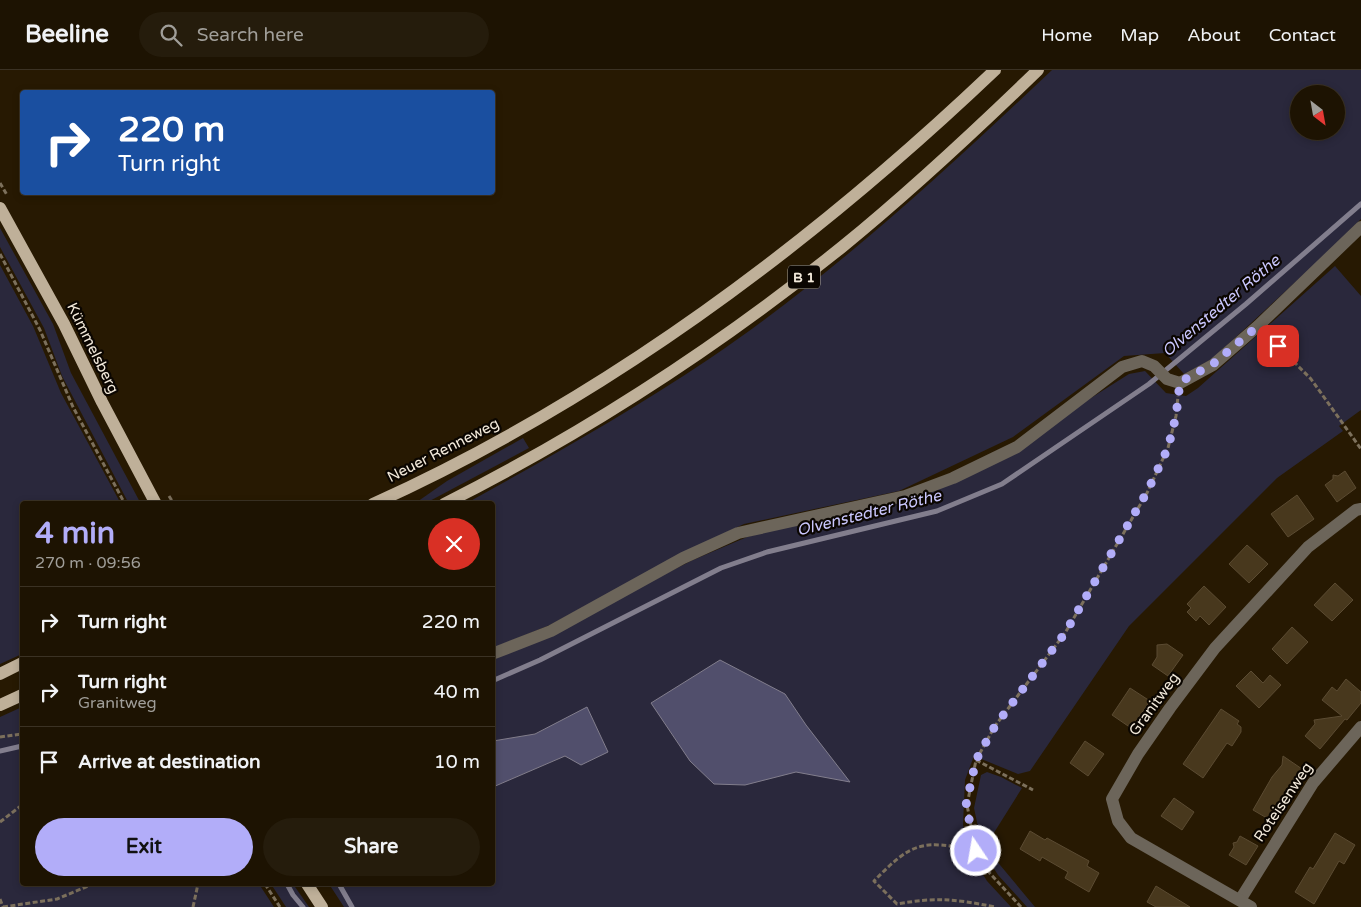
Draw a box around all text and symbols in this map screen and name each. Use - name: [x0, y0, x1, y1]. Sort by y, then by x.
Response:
- search box: [139, 12, 489, 57]
- text: Beeline: [25, 20, 109, 49]
- icon: search: [157, 21, 185, 49]
- text: Search here: [197, 24, 304, 46]
- text: Home: [1041, 24, 1092, 46]
- text: Map: [1120, 24, 1159, 46]
- text: About: [1187, 24, 1241, 46]
- text: Contact: [1269, 24, 1336, 46]
- north arrow: [1290, 85, 1345, 140]
- map controls: [1290, 85, 1345, 140]
- text: 220 m: [118, 109, 225, 151]
- icon: right: [35, 110, 100, 175]
- text: Turn right: [118, 151, 220, 177]
- water label: Olvenstedter Röthe: [1158, 250, 1285, 361]
- road number: B 1: [788, 266, 820, 288]
- street label: Kümmelsberg: [63, 300, 123, 396]
- pin: [1257, 325, 1299, 367]
- icon: arrive: [1264, 332, 1292, 360]
- street label: Neuer Renneweg: [384, 414, 502, 486]
- water label: Olvenstedter Röthe: [795, 485, 944, 541]
- text: 4 min: [35, 515, 115, 552]
- button: close: [428, 518, 480, 570]
- text: 270 m · 09:56: [35, 553, 141, 573]
- icon: right: [35, 608, 63, 636]
- text: Turn right: [78, 611, 166, 633]
- text: 220 m: [422, 611, 480, 633]
- street label: Granitweg: [1125, 669, 1183, 739]
- text: Turn right: [78, 671, 166, 693]
- icon: right: [35, 678, 63, 706]
- text: 40 m: [434, 681, 480, 703]
- text: Granitweg: [78, 693, 157, 713]
- icon: arrive: [35, 748, 63, 776]
- text: Arrive at destination: [78, 751, 261, 773]
- text: 10 m: [434, 751, 480, 773]
- street label: Roteisenweg: [1250, 759, 1316, 845]
- button: Exit: [35, 818, 253, 876]
- button: Share: [263, 818, 480, 876]
- position arrow: [949, 824, 1001, 876]

